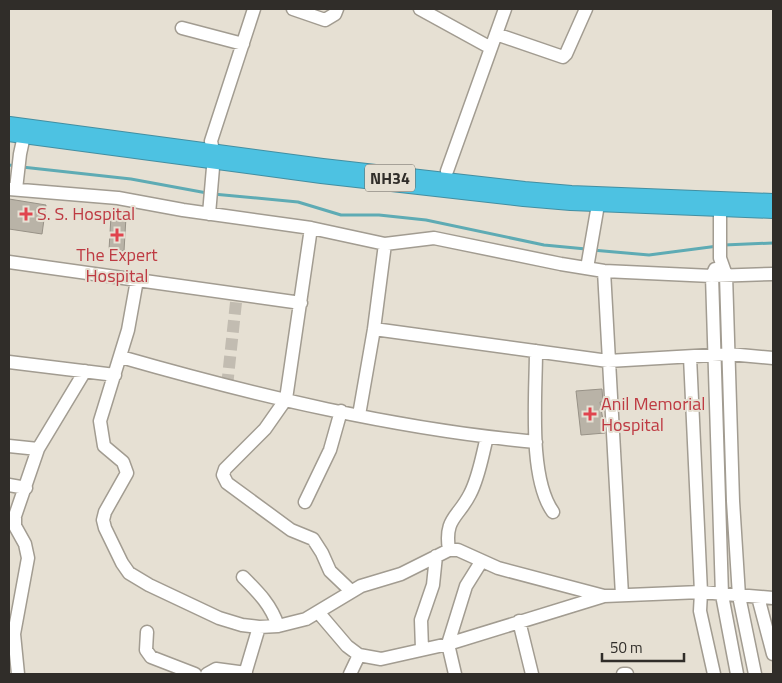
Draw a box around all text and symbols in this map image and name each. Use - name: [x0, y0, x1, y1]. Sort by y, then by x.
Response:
- road number: NH34: [365, 164, 415, 192]
- place label: S. S. Hospital: [37, 200, 135, 227]
- marker: S. S. Hospital: [19, 207, 33, 221]
- marker: The Expert Hospital: [110, 228, 124, 242]
- place label: The Expert Hospital: [76, 241, 158, 289]
- place label: Anil Memorial Hospital: [601, 390, 705, 438]
- marker: Anil Memorial Hospital: [583, 407, 597, 421]
- scale bar: [602, 630, 684, 662]
- text: 50 m: [610, 636, 643, 659]

